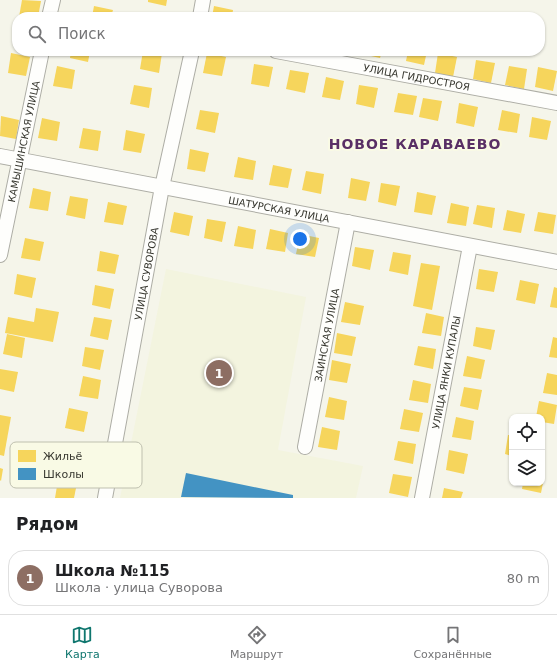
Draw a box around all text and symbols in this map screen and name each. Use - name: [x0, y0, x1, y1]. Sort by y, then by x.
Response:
- search box: [12, 12, 545, 56]
- icon: search: [26, 23, 48, 45]
- text: Поиск: [58, 25, 106, 43]
- street label: УЛИЦА ГИДРОСТРОЯ: [362, 62, 471, 92]
- street label: КАМЫШИНСКАЯ УЛИЦА: [6, 79, 41, 203]
- district label: НОВОЕ КАРАВАЕВО: [329, 136, 501, 152]
- street label: ШАТУРСКАЯ УЛИЦА: [228, 194, 331, 224]
- street label: УЛИЦА СУВОРОВА: [132, 226, 160, 321]
- your location: [290, 229, 310, 249]
- street label: ЗАИНСКАЯ УЛИЦА: [312, 287, 341, 383]
- street label: УЛИЦА ЯНКИ КУПАЛЫ: [430, 315, 462, 430]
- pin: 1: [206, 358, 232, 388]
- map controls: [509, 414, 545, 486]
- button: locate: [509, 414, 545, 450]
- legend: [10, 442, 142, 488]
- text: Жильё: [43, 450, 83, 463]
- button: layers: [509, 450, 545, 486]
- text: Школы: [43, 468, 84, 481]
- text: Рядом: [16, 514, 79, 534]
- text: Школа №115: [55, 562, 170, 580]
- text: 1: [25, 571, 35, 586]
- text: 80 m: [507, 571, 540, 586]
- text: Школа · улица Суворова: [55, 580, 223, 595]
- tab: Карта: [65, 624, 100, 661]
- tab: Маршрут: [230, 624, 283, 661]
- tab: Сохранённые: [413, 624, 492, 661]

